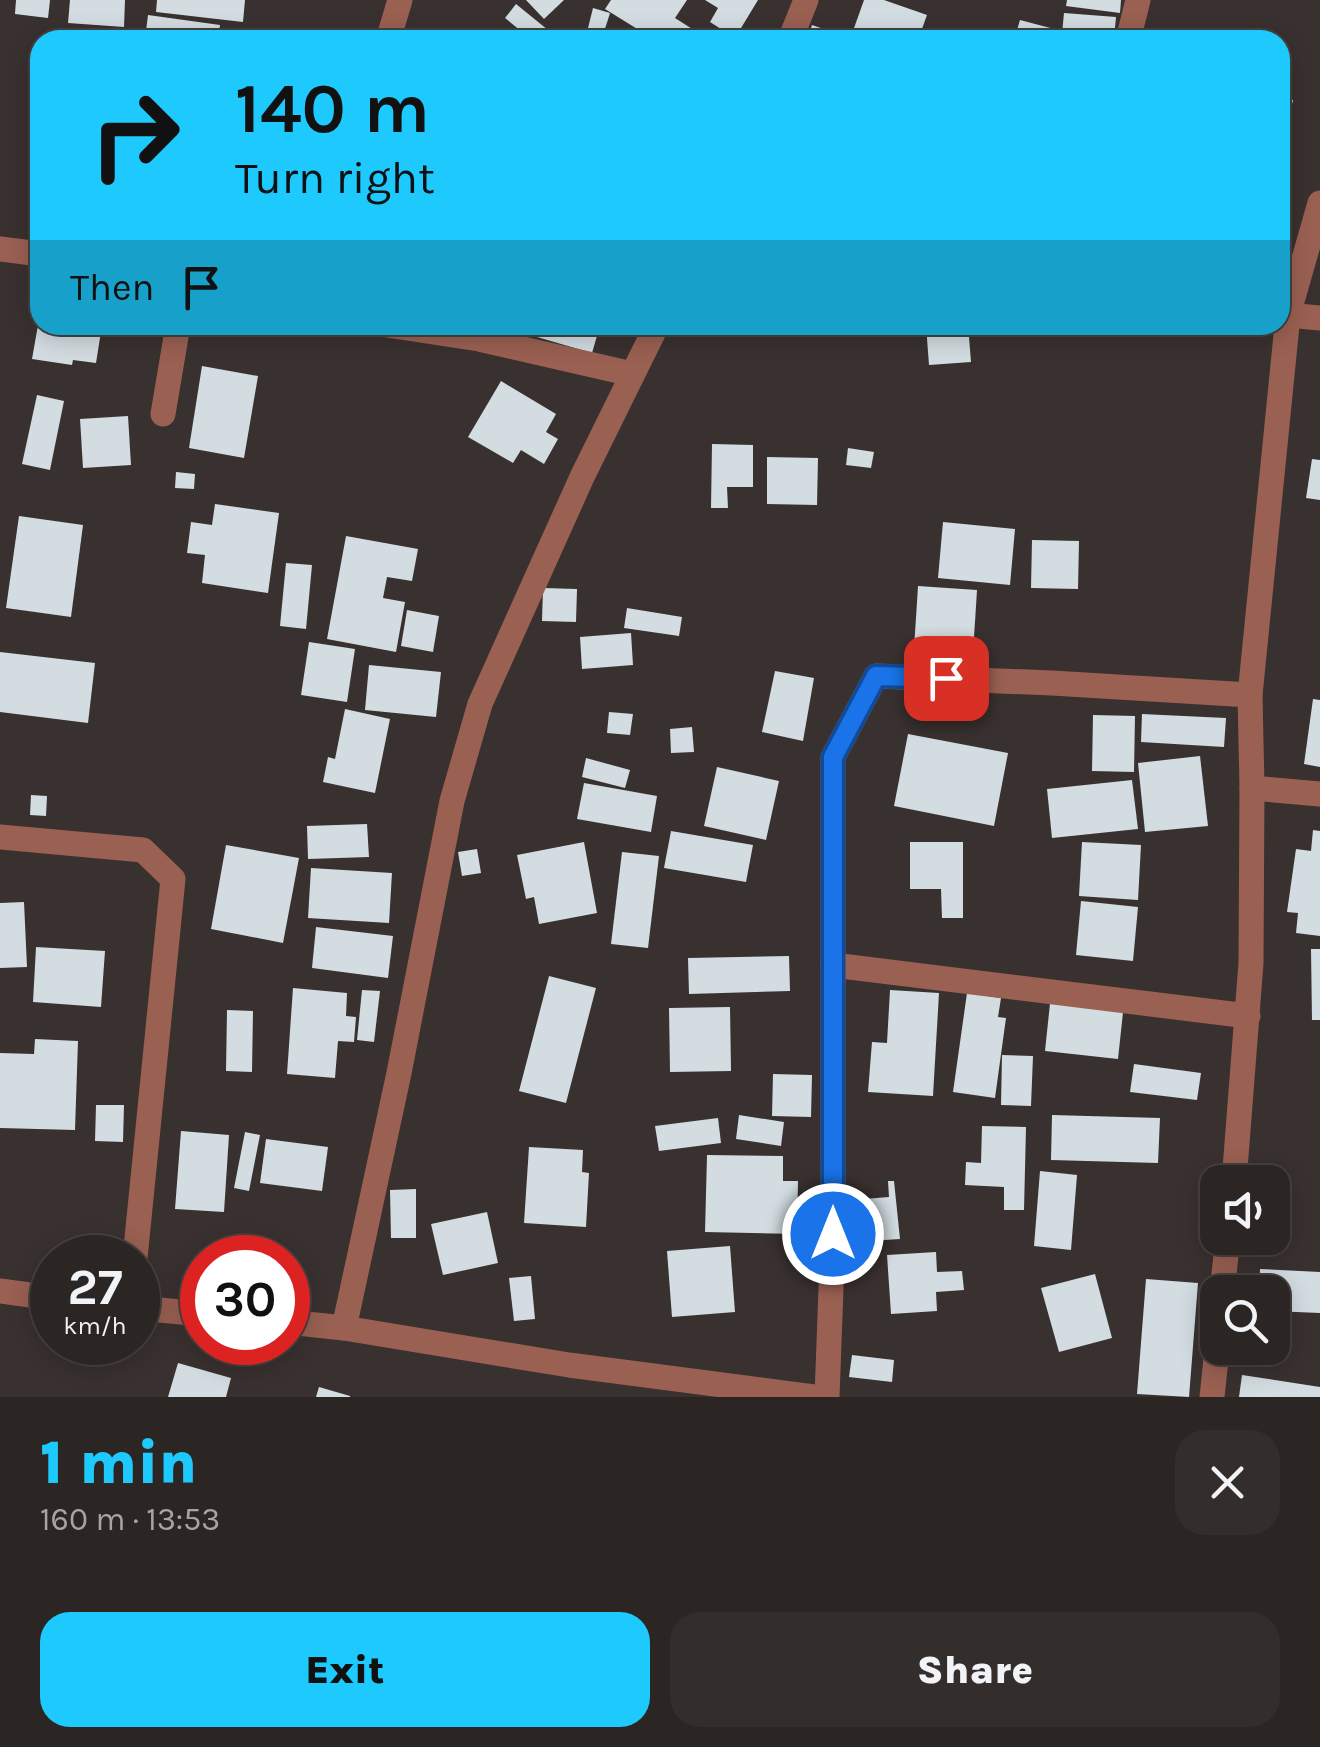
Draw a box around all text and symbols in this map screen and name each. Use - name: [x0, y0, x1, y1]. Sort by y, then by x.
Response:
- text: 140 m: [235, 68, 430, 150]
- icon: right: [70, 70, 200, 200]
- text: Turn right: [235, 152, 435, 204]
- icon: arrive: [174, 260, 229, 315]
- text: Then: [70, 265, 154, 310]
- pin: [904, 636, 989, 721]
- icon: arrive: [919, 651, 974, 706]
- map controls: [1200, 1165, 1290, 1365]
- button: sound: [1200, 1165, 1290, 1255]
- position arrow: [781, 1182, 885, 1286]
- speed limit sign: 30: [180, 1235, 310, 1365]
- text: 27: [67, 1258, 123, 1317]
- button: search: [1200, 1275, 1290, 1365]
- text: km/h: [63, 1311, 127, 1340]
- text: 1 min: [40, 1428, 197, 1498]
- button: close: [1175, 1430, 1280, 1535]
- text: 160 m · 13:53: [40, 1501, 220, 1538]
- button: Exit: [40, 1612, 650, 1727]
- button: Share: [670, 1612, 1280, 1727]

